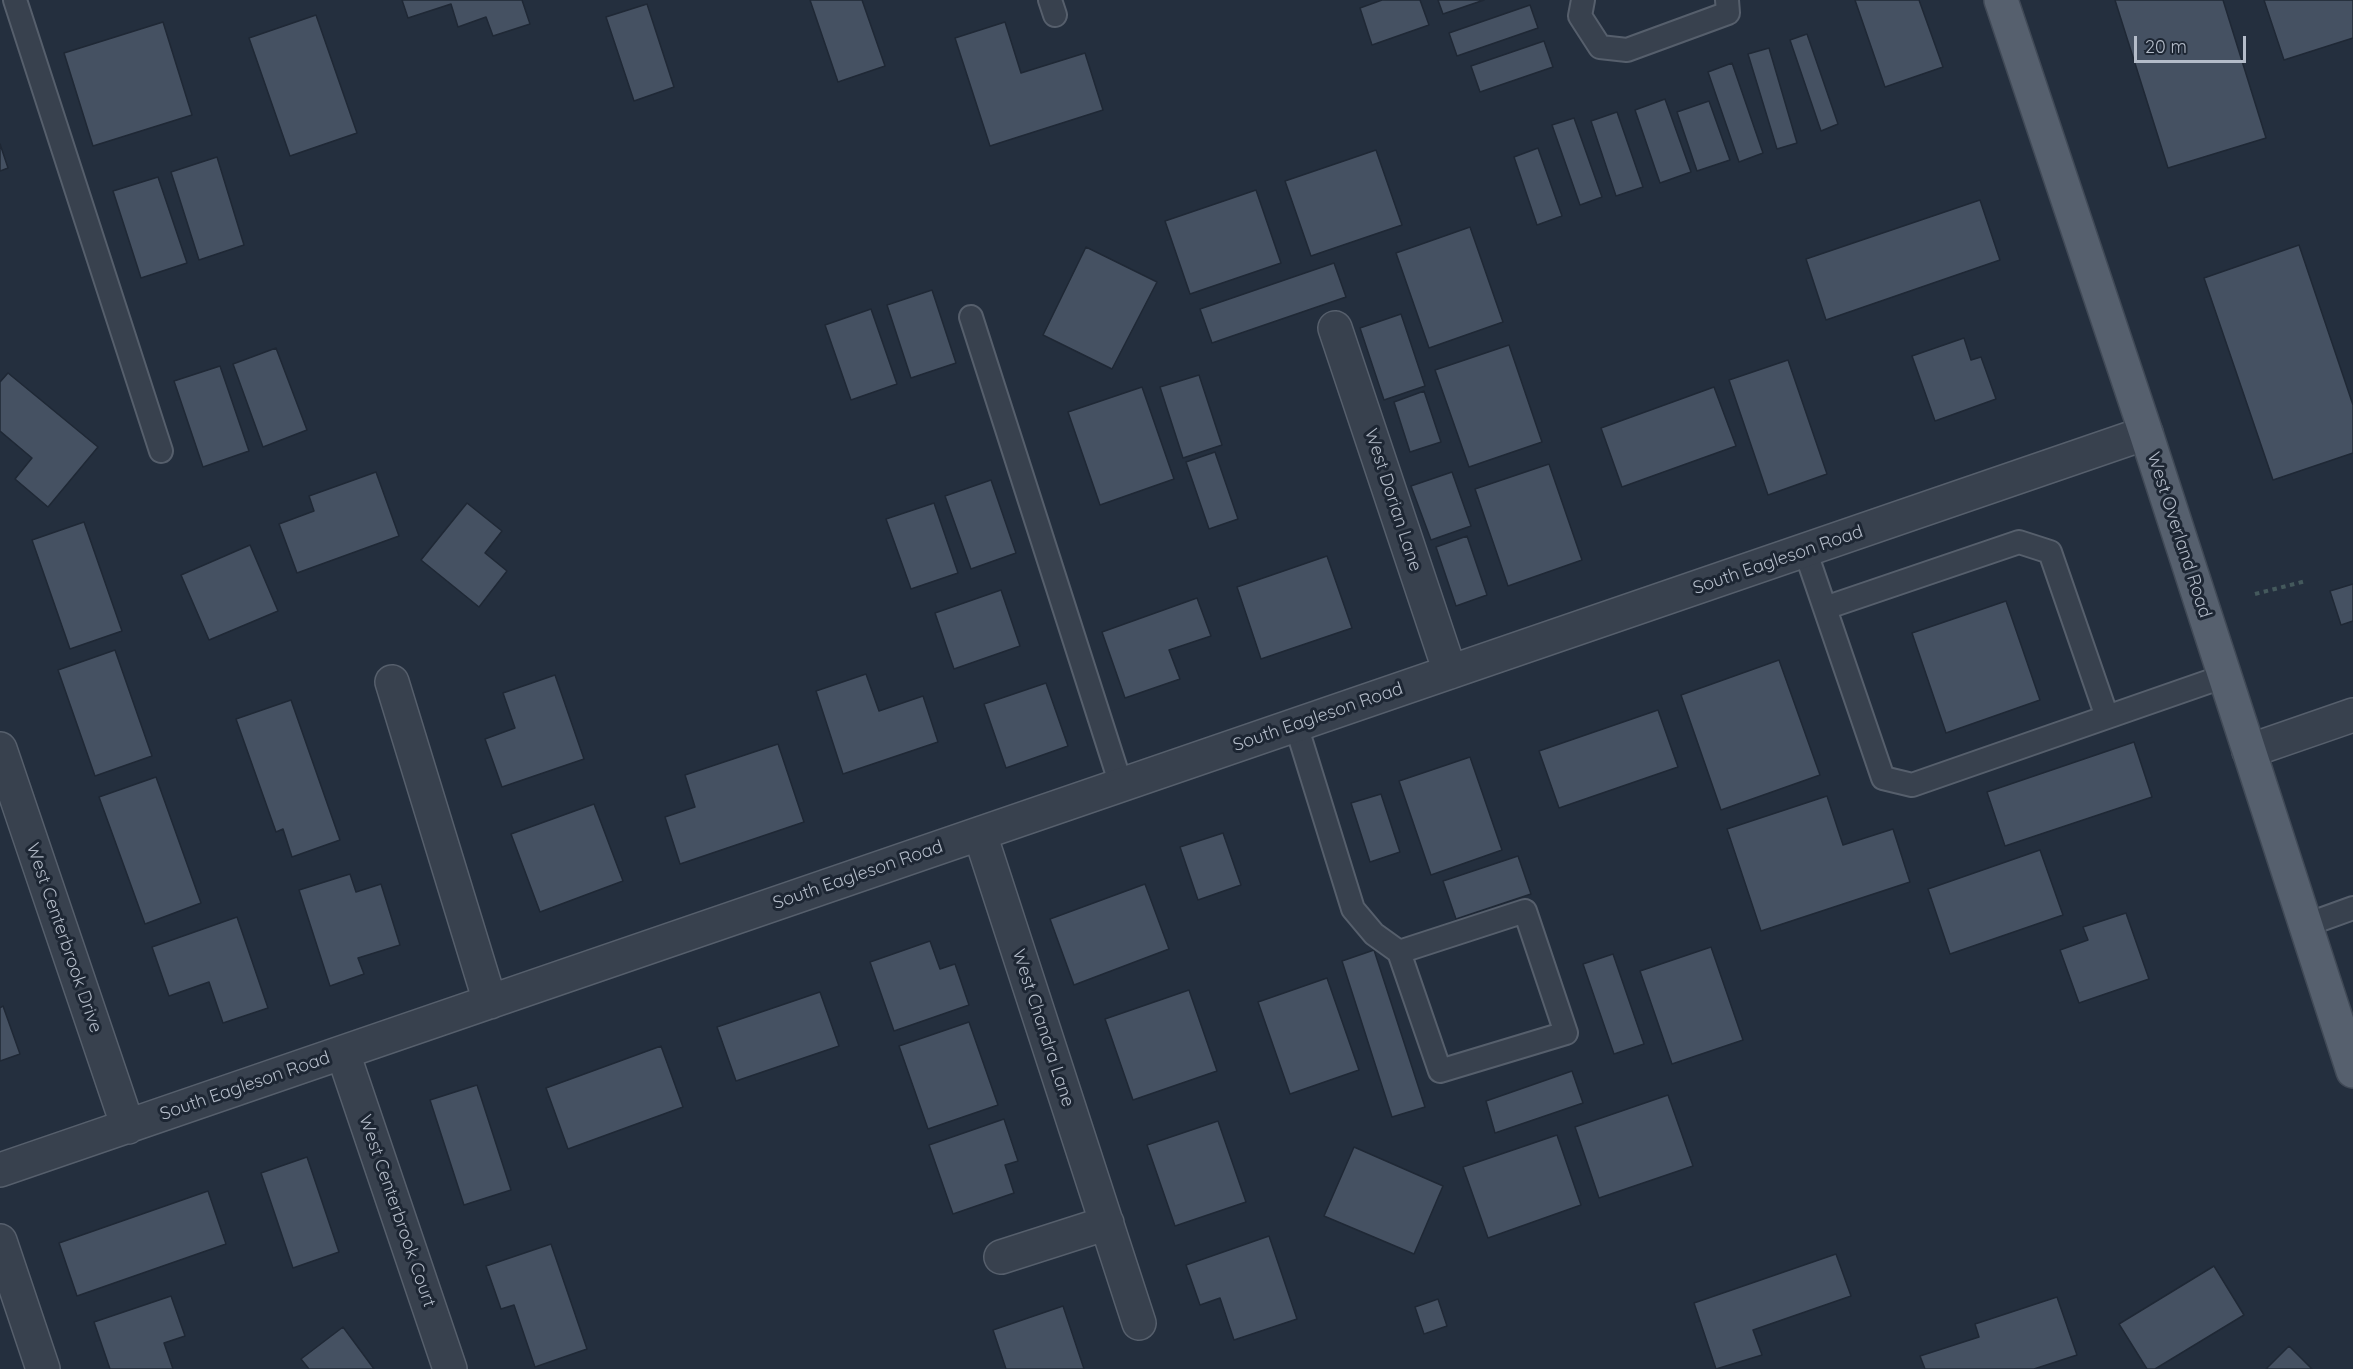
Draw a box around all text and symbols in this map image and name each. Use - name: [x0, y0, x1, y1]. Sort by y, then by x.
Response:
- scale bar: [2137, 24, 2250, 62]
- text: 20 m: [2145, 35, 2187, 58]
- street label: West Dorian Lane: [1360, 426, 1426, 574]
- street label: West Overland Road: [2142, 449, 2216, 621]
- street label: South Eagleson Road: [1690, 521, 1866, 599]
- street label: South Eagleson Road: [1230, 678, 1406, 756]
- street label: South Eagleson Road: [770, 836, 946, 914]
- street label: West Centerbrook Drive: [21, 840, 107, 1036]
- street label: West Chandra Lane: [1007, 946, 1079, 1110]
- street label: South Eagleson Road: [157, 1047, 333, 1125]
- street label: West Centerbrook Court: [354, 1112, 440, 1310]

